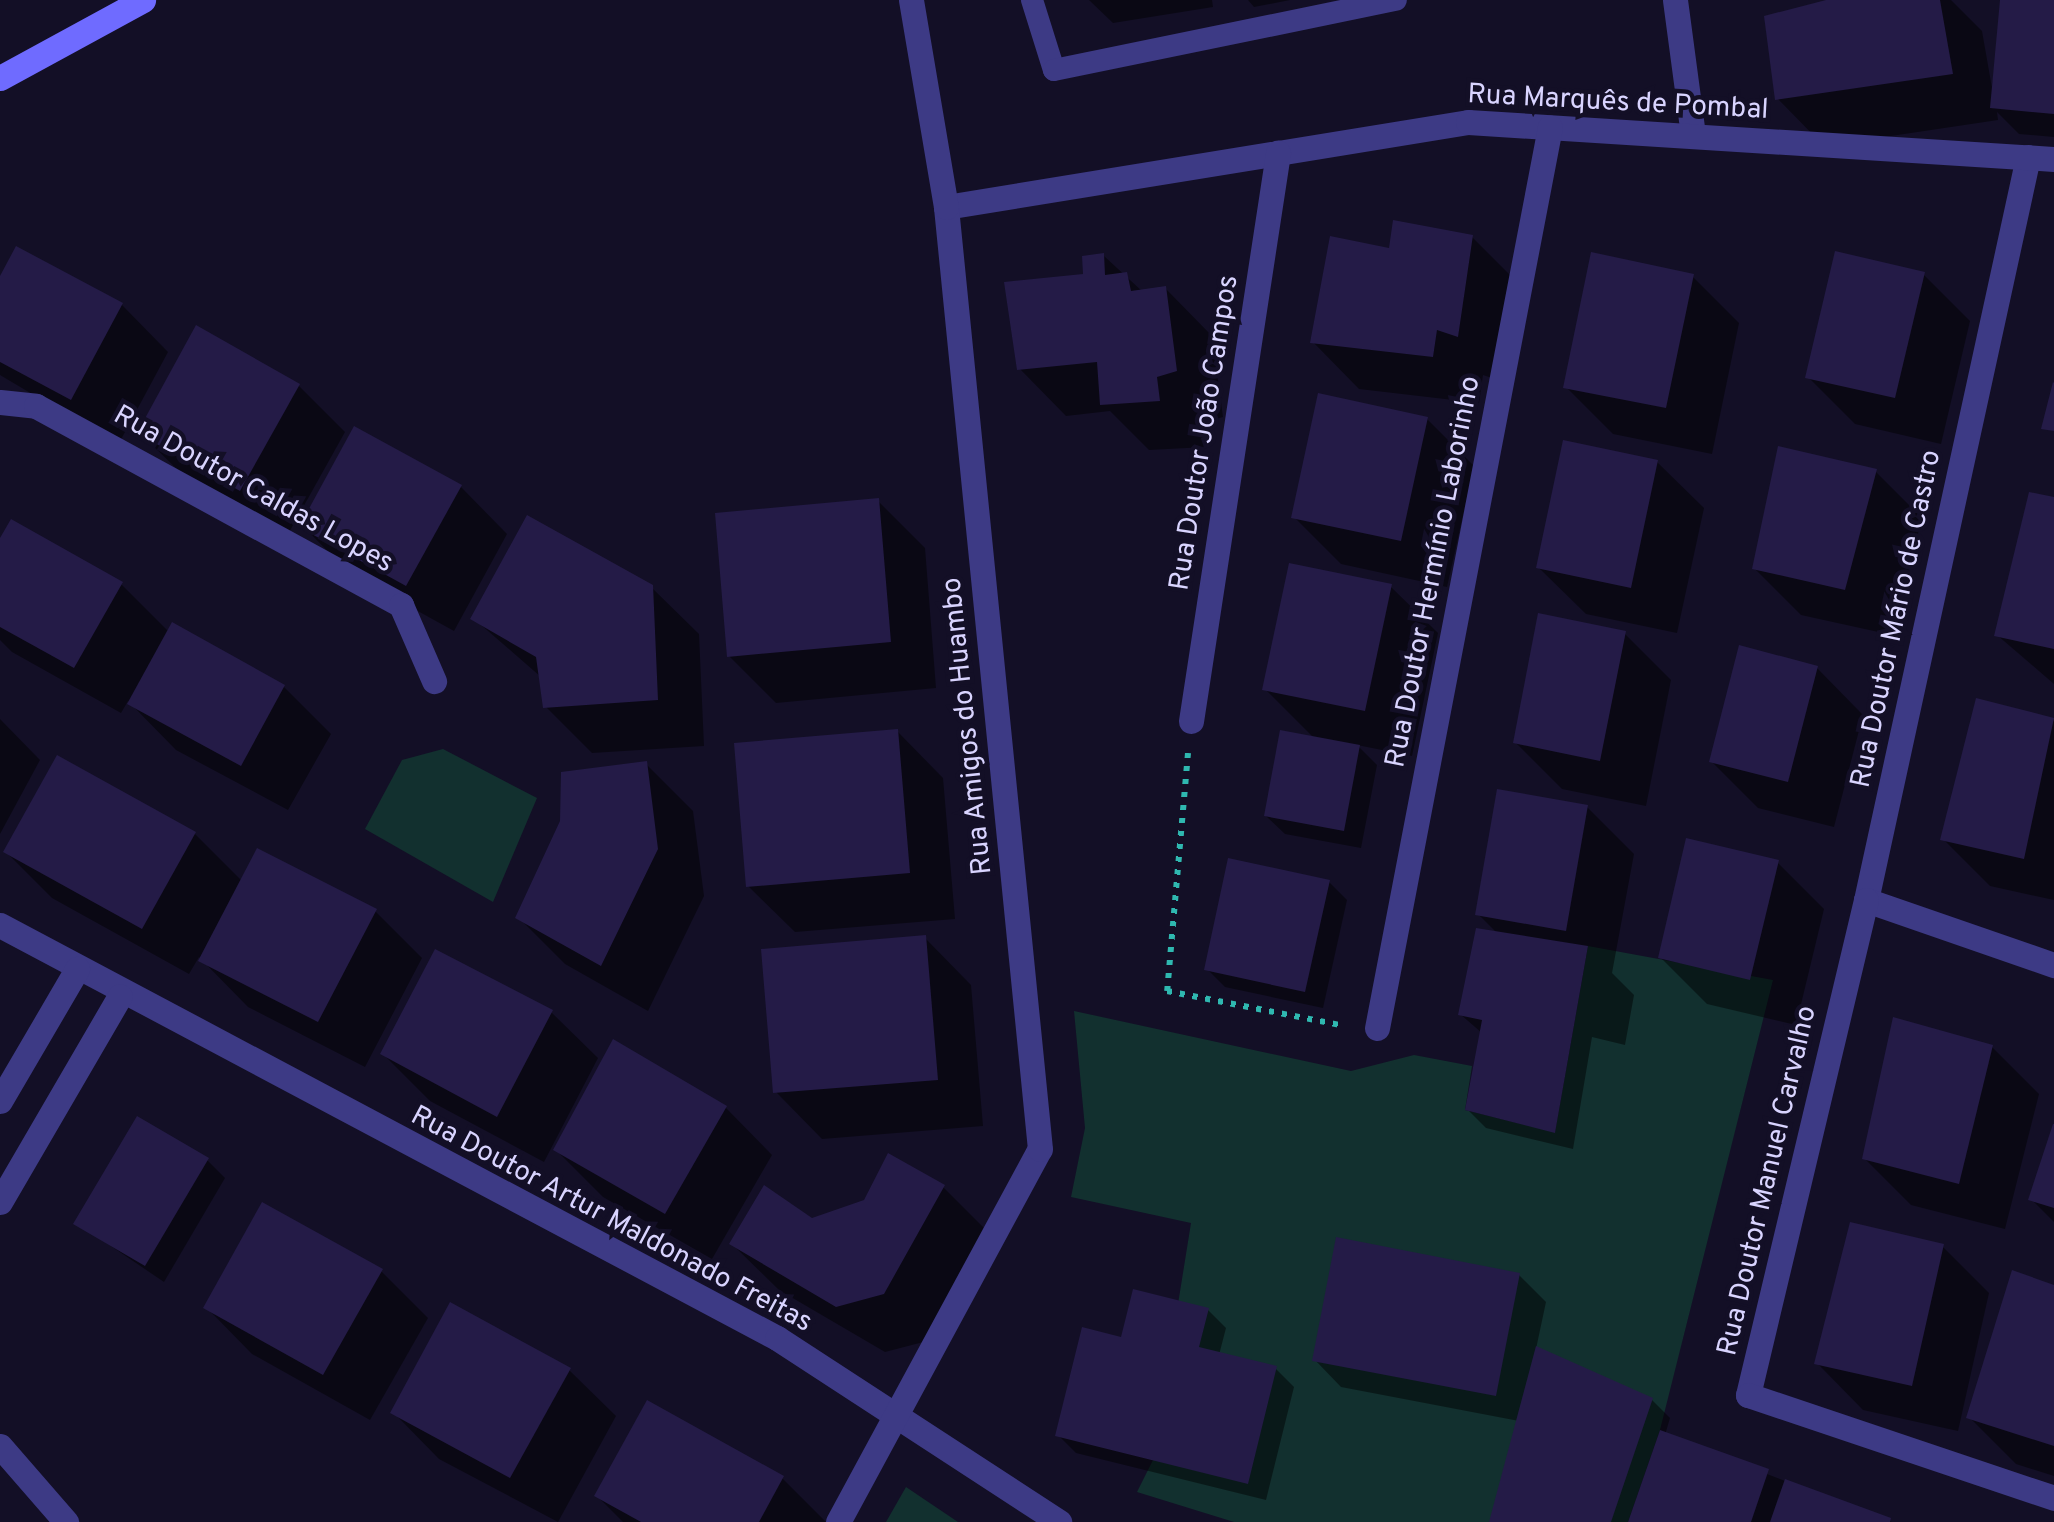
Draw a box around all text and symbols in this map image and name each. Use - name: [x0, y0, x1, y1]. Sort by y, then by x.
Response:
- street label: Rua Marquês de Pombal: [1467, 78, 1769, 128]
- street label: Rua Doutor João Campos: [1163, 273, 1247, 593]
- street label: Rua Doutor Hermínio Laborinho: [1380, 373, 1488, 771]
- street label: Rua Doutor Caldas Lopes: [107, 399, 399, 581]
- street label: Rua Doutor Mário de Castro: [1845, 447, 1949, 791]
- street label: Rua Amigos do Huambo: [936, 575, 1000, 877]
- street label: Rua Doutor Manuel Carvalho: [1711, 1003, 1825, 1359]
- street label: Rua Doutor Artur Maldonado Freitas: [404, 1099, 818, 1341]

